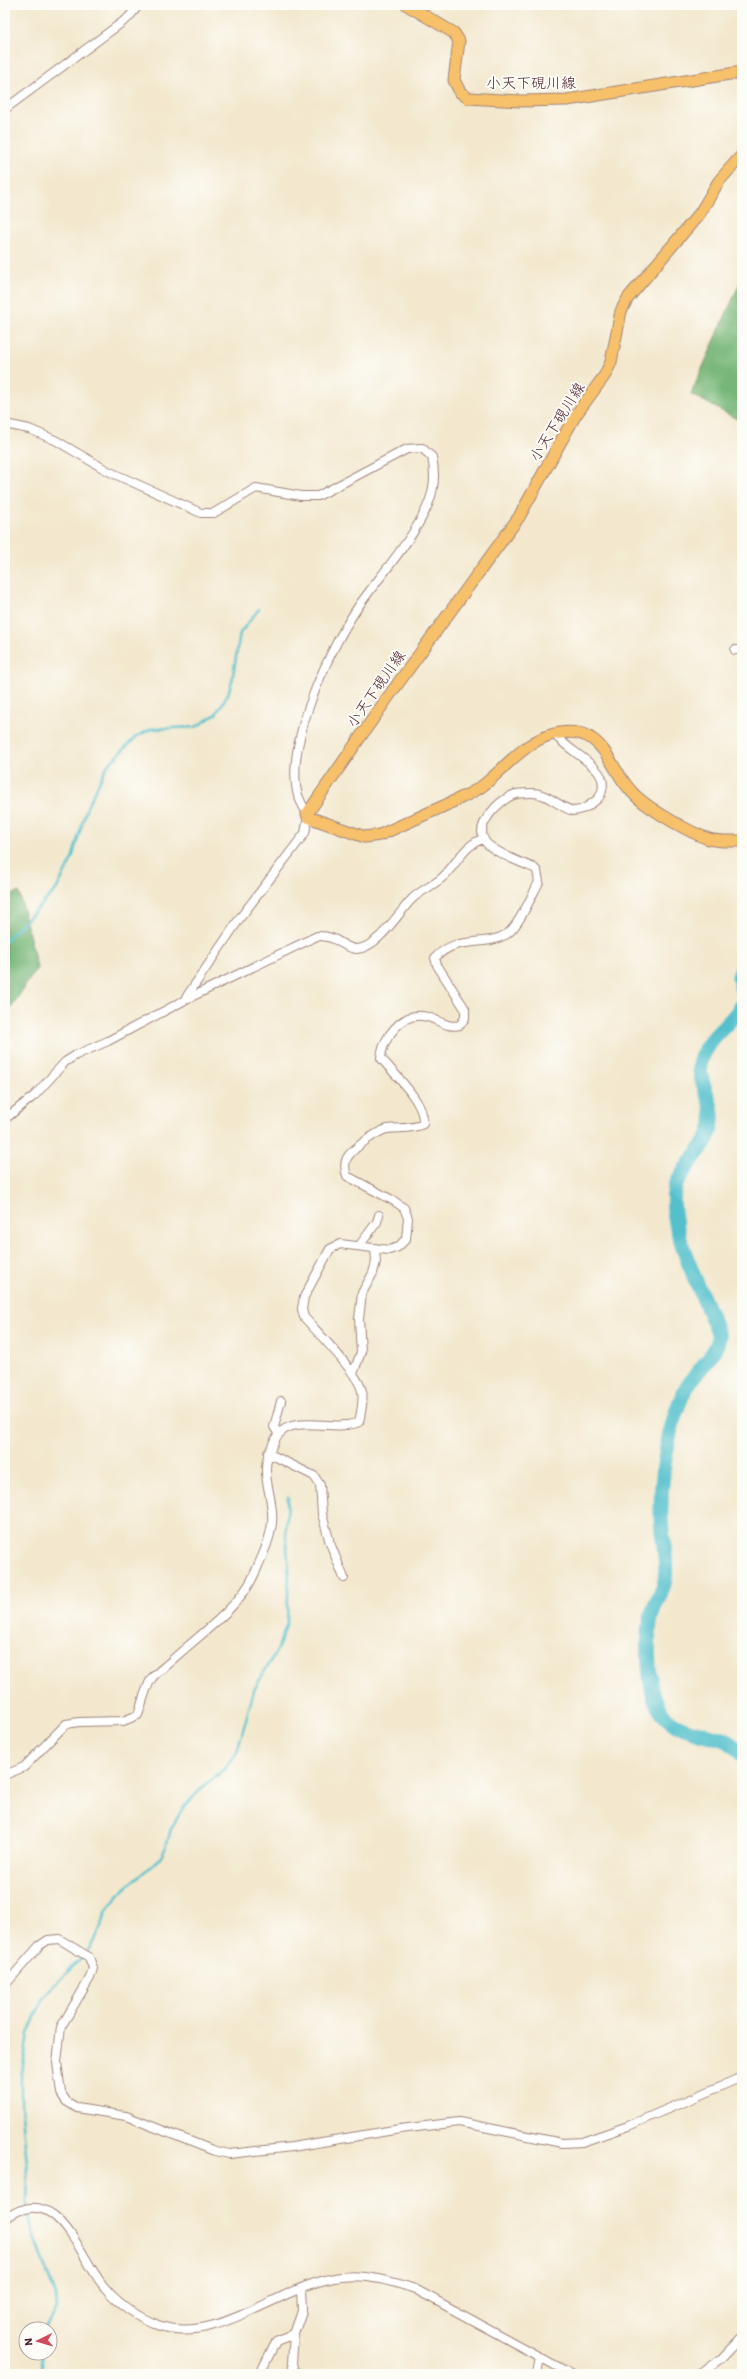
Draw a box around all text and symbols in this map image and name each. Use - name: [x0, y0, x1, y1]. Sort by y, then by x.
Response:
- street label: 小天下硯川線: [486, 74, 576, 92]
- street label: 小天下硯川線: [526, 379, 588, 465]
- street label: 小天下硯川線: [343, 647, 409, 731]
- north arrow: [18, 2321, 58, 2361]
- text: N: [22, 2338, 35, 2346]

